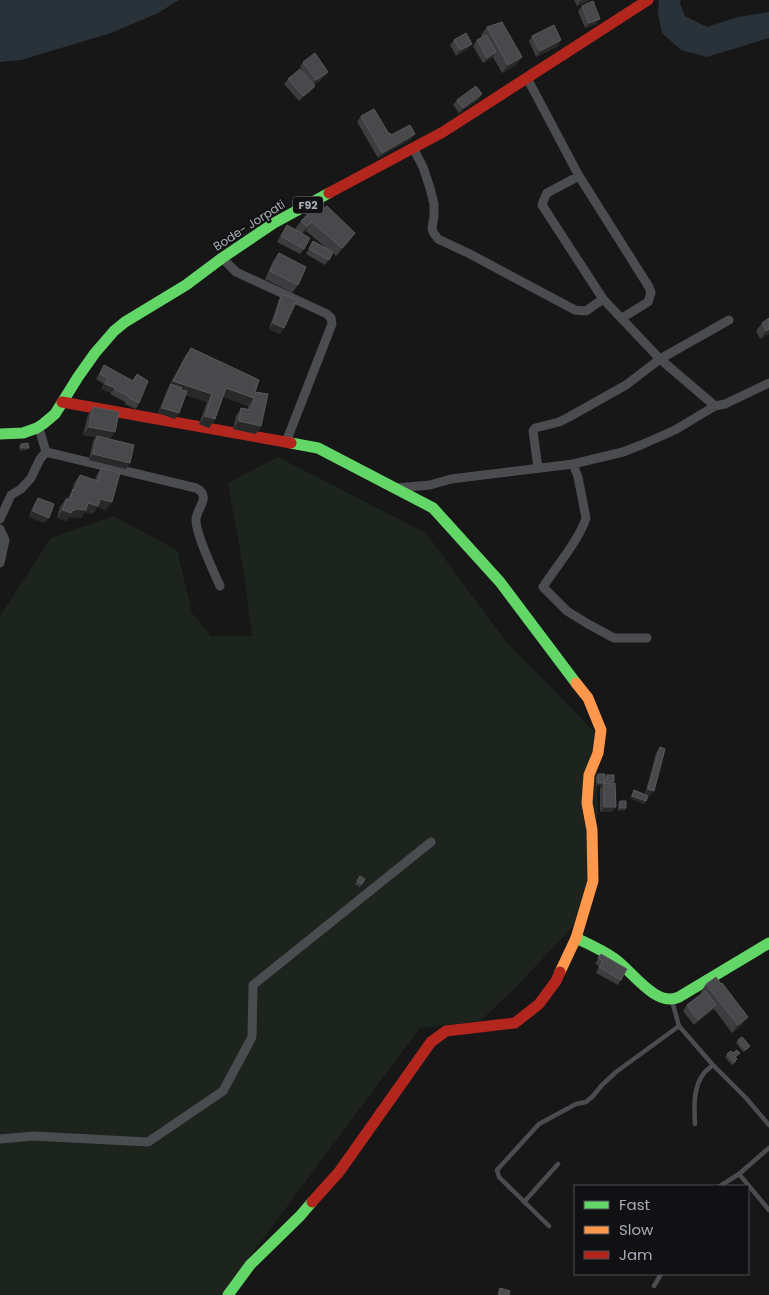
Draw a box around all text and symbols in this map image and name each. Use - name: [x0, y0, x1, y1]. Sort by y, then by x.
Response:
- street label: Bode- Jorpati: [210, 195, 288, 255]
- road number: F92: [293, 196, 323, 214]
- legend: [574, 1185, 749, 1275]
- text: Fast: [619, 1194, 650, 1215]
- text: Slow: [619, 1219, 654, 1240]
- text: Jam: [619, 1244, 653, 1265]

